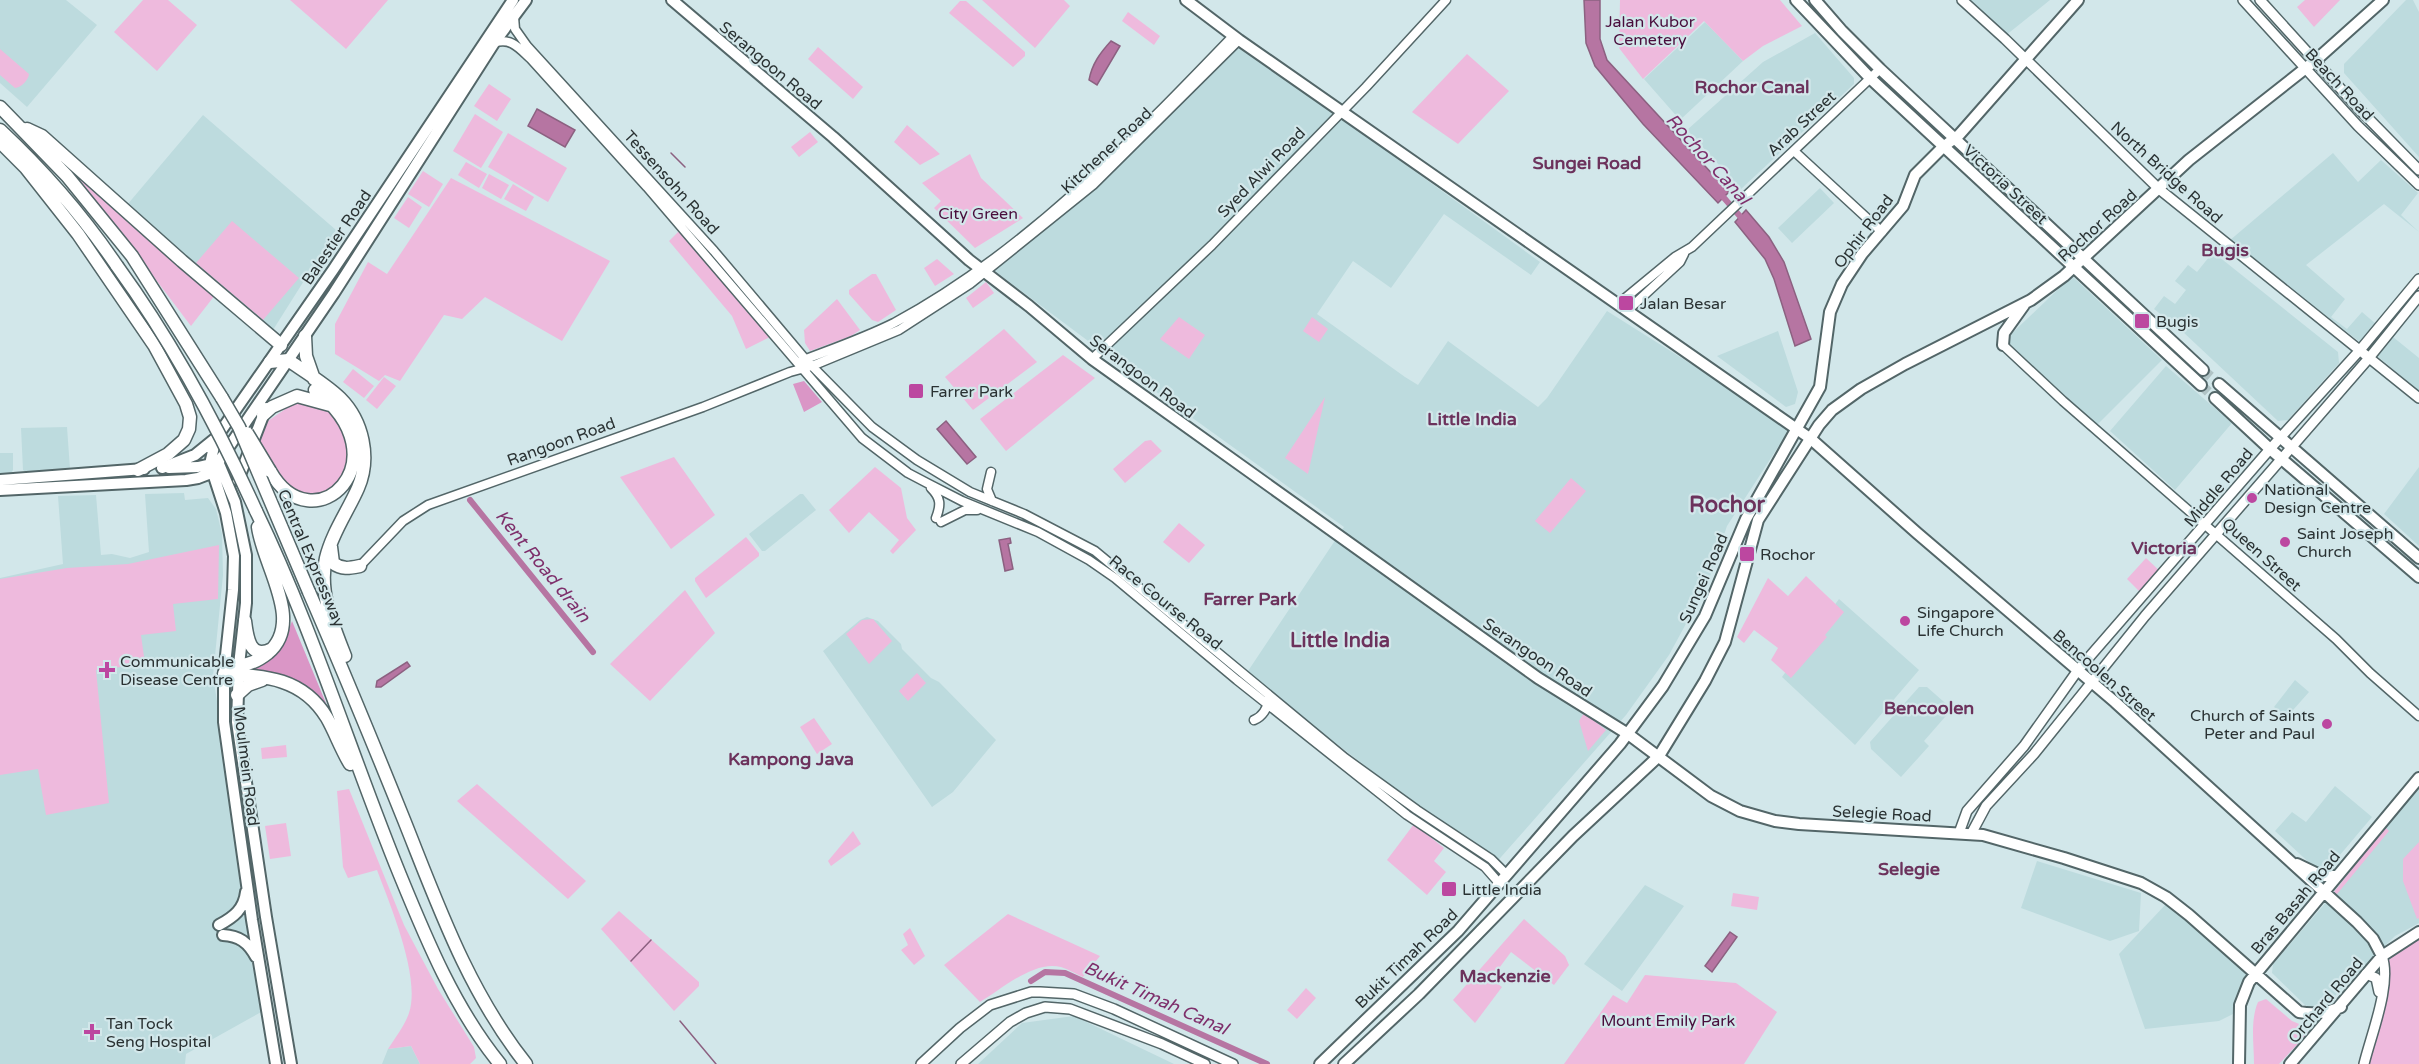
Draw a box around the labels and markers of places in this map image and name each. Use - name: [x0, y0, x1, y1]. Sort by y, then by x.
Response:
- marker: Jalan Besar: [1617, 294, 1635, 312]
- place label: Jalan Besar: [1640, 294, 1727, 314]
- marker: Bugis: [2133, 312, 2151, 330]
- place label: Bugis: [2156, 312, 2198, 332]
- marker: Farrer Park: [907, 382, 925, 400]
- place label: Farrer Park: [930, 382, 1013, 402]
- place label: National Design Centre: [2264, 480, 2371, 518]
- marker: National Design Centre: [2245, 491, 2259, 505]
- place label: Saint Joseph Church: [2297, 524, 2393, 562]
- marker: Saint Joseph Church: [2278, 535, 2292, 549]
- marker: Rochor: [1738, 545, 1756, 563]
- place label: Rochor: [1760, 545, 1816, 565]
- place label: Singapore Life Church: [1917, 603, 2004, 641]
- marker: Singapore Life Church: [1898, 614, 1912, 628]
- place label: Communicable Disease Centre: [120, 652, 234, 690]
- marker: Communicable Disease Centre: [98, 661, 116, 679]
- place label: Church of Saints Peter and Paul: [2190, 706, 2315, 744]
- marker: Church of Saints Peter and Paul: [2320, 717, 2334, 731]
- marker: Little India: [1440, 880, 1458, 898]
- place label: Little India: [1462, 880, 1542, 900]
- place label: Tan Tock Seng Hospital: [106, 1014, 211, 1052]
- marker: Tan Tock Seng Hospital: [83, 1023, 101, 1041]

